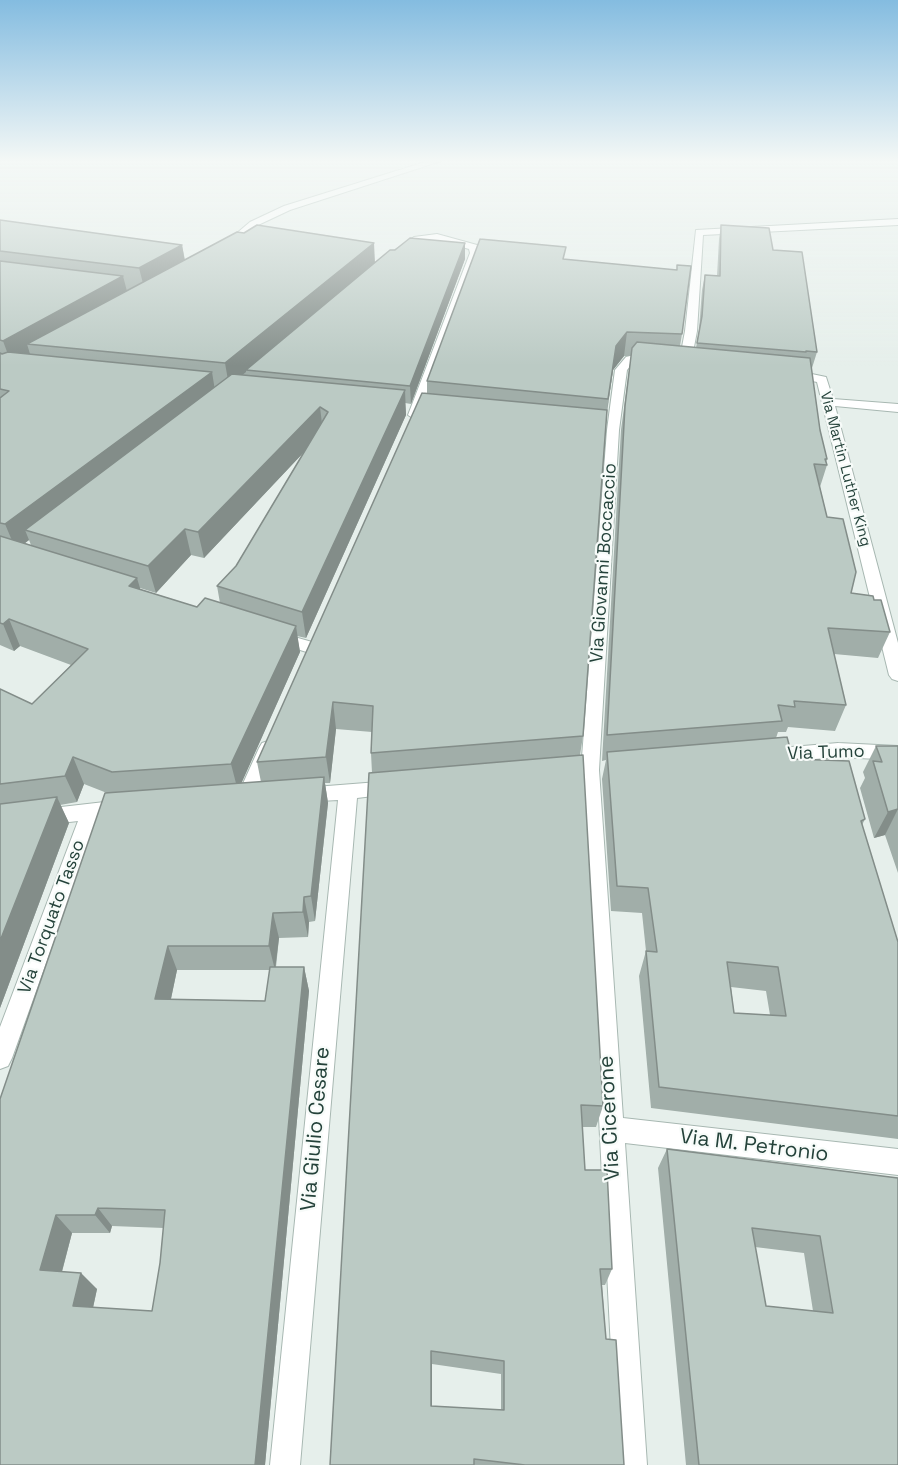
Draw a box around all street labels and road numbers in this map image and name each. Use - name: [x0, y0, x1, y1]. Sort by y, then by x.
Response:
- street label: Via Martin Luther King: [816, 390, 874, 548]
- street label: Via Giovanni Boccaccio: [586, 462, 622, 664]
- street label: Via Tumo: [787, 741, 865, 765]
- street label: Via Torquato Tasso: [14, 837, 90, 997]
- street label: Via Giulio Cesare: [296, 1046, 336, 1212]
- street label: Via Cicerone: [594, 1055, 626, 1181]
- street label: Via M. Petronio: [678, 1124, 830, 1168]

